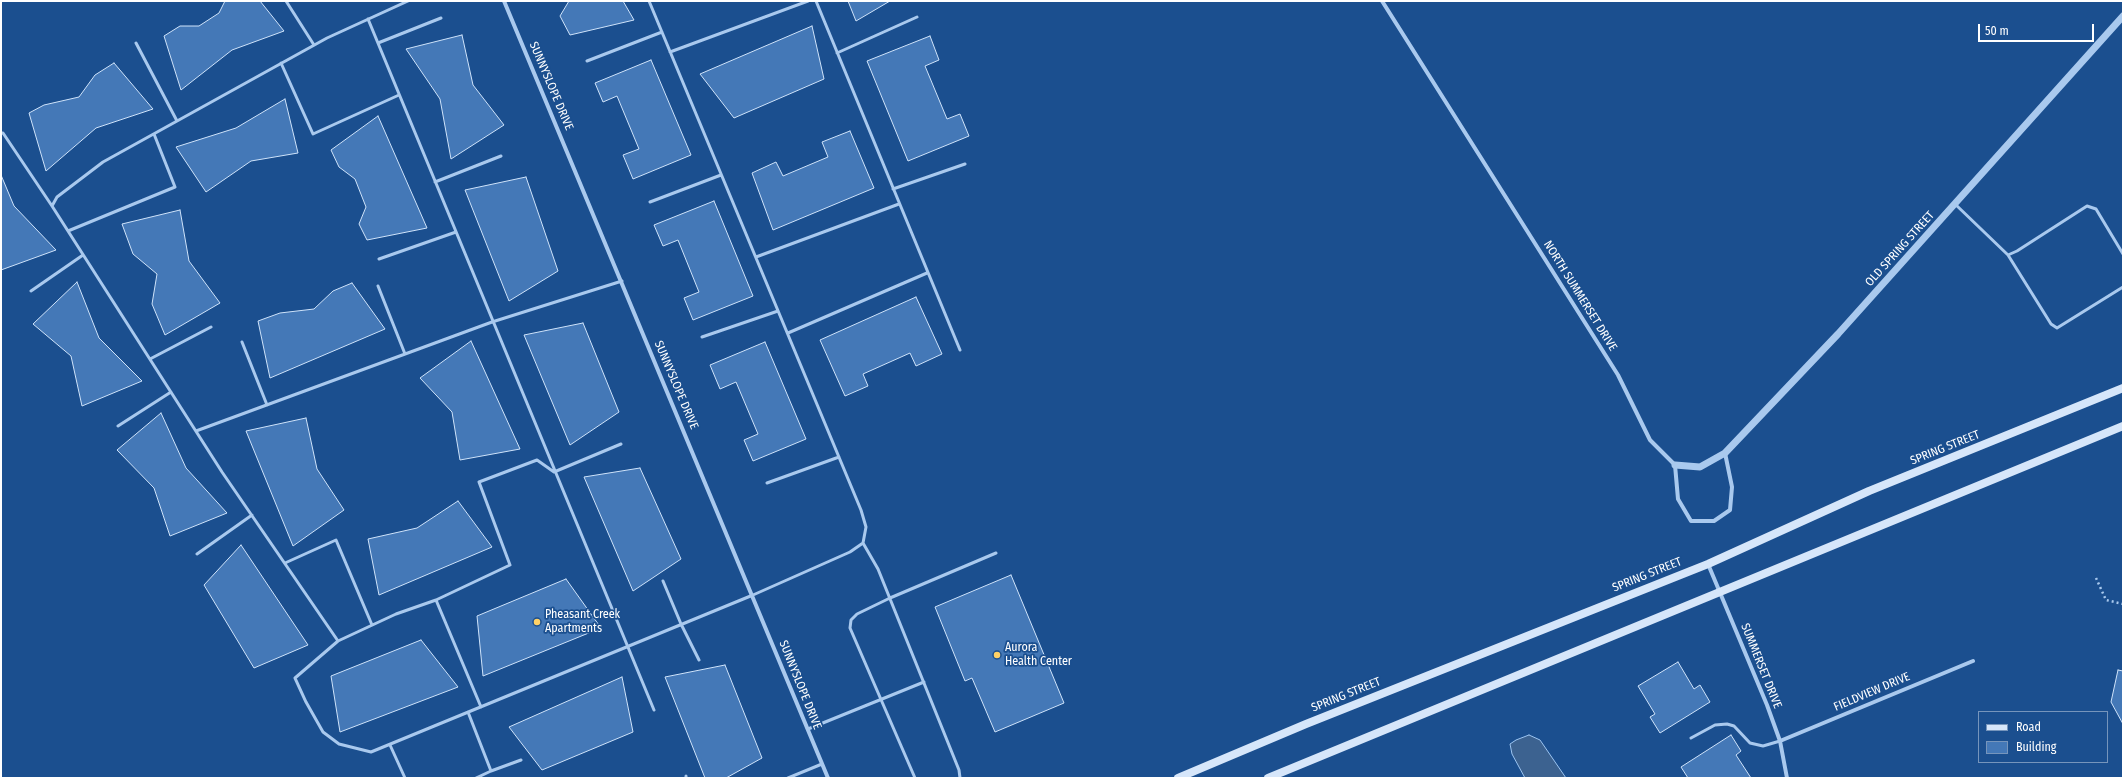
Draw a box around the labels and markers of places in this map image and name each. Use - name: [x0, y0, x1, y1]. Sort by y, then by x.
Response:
- place label: Pheasant Creek Apartments: [545, 608, 620, 636]
- marker: Pheasant Creek Apartments: [532, 617, 542, 627]
- place label: Aurora Health Center: [1005, 641, 1072, 669]
- marker: Aurora Health Center: [992, 650, 1002, 660]

